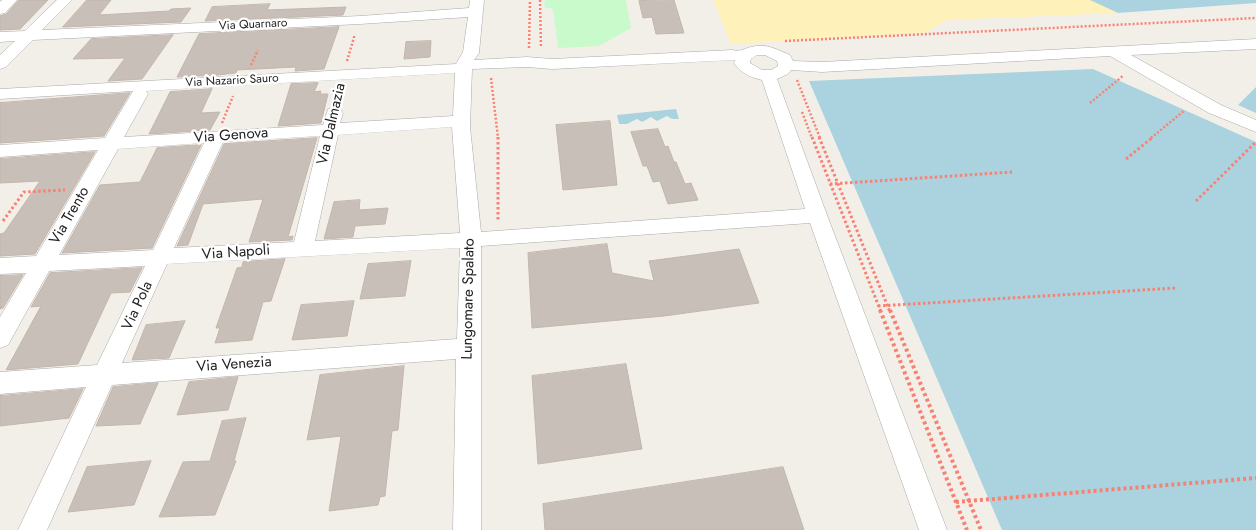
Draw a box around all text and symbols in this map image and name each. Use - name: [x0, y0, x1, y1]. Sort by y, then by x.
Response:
- street label: Via Quarnaro: [218, 16, 288, 34]
- street label: Via Nazario Sauro: [185, 71, 279, 91]
- street label: Via Dalmazia: [314, 81, 350, 167]
- street label: Via Genova: [193, 124, 269, 148]
- street label: Via Trento: [46, 184, 94, 248]
- street label: Lungomare Spalato: [459, 238, 479, 360]
- street label: Via Napoli: [201, 242, 271, 264]
- street label: Via Pola: [119, 279, 157, 333]
- street label: Via Venezia: [196, 353, 272, 377]

